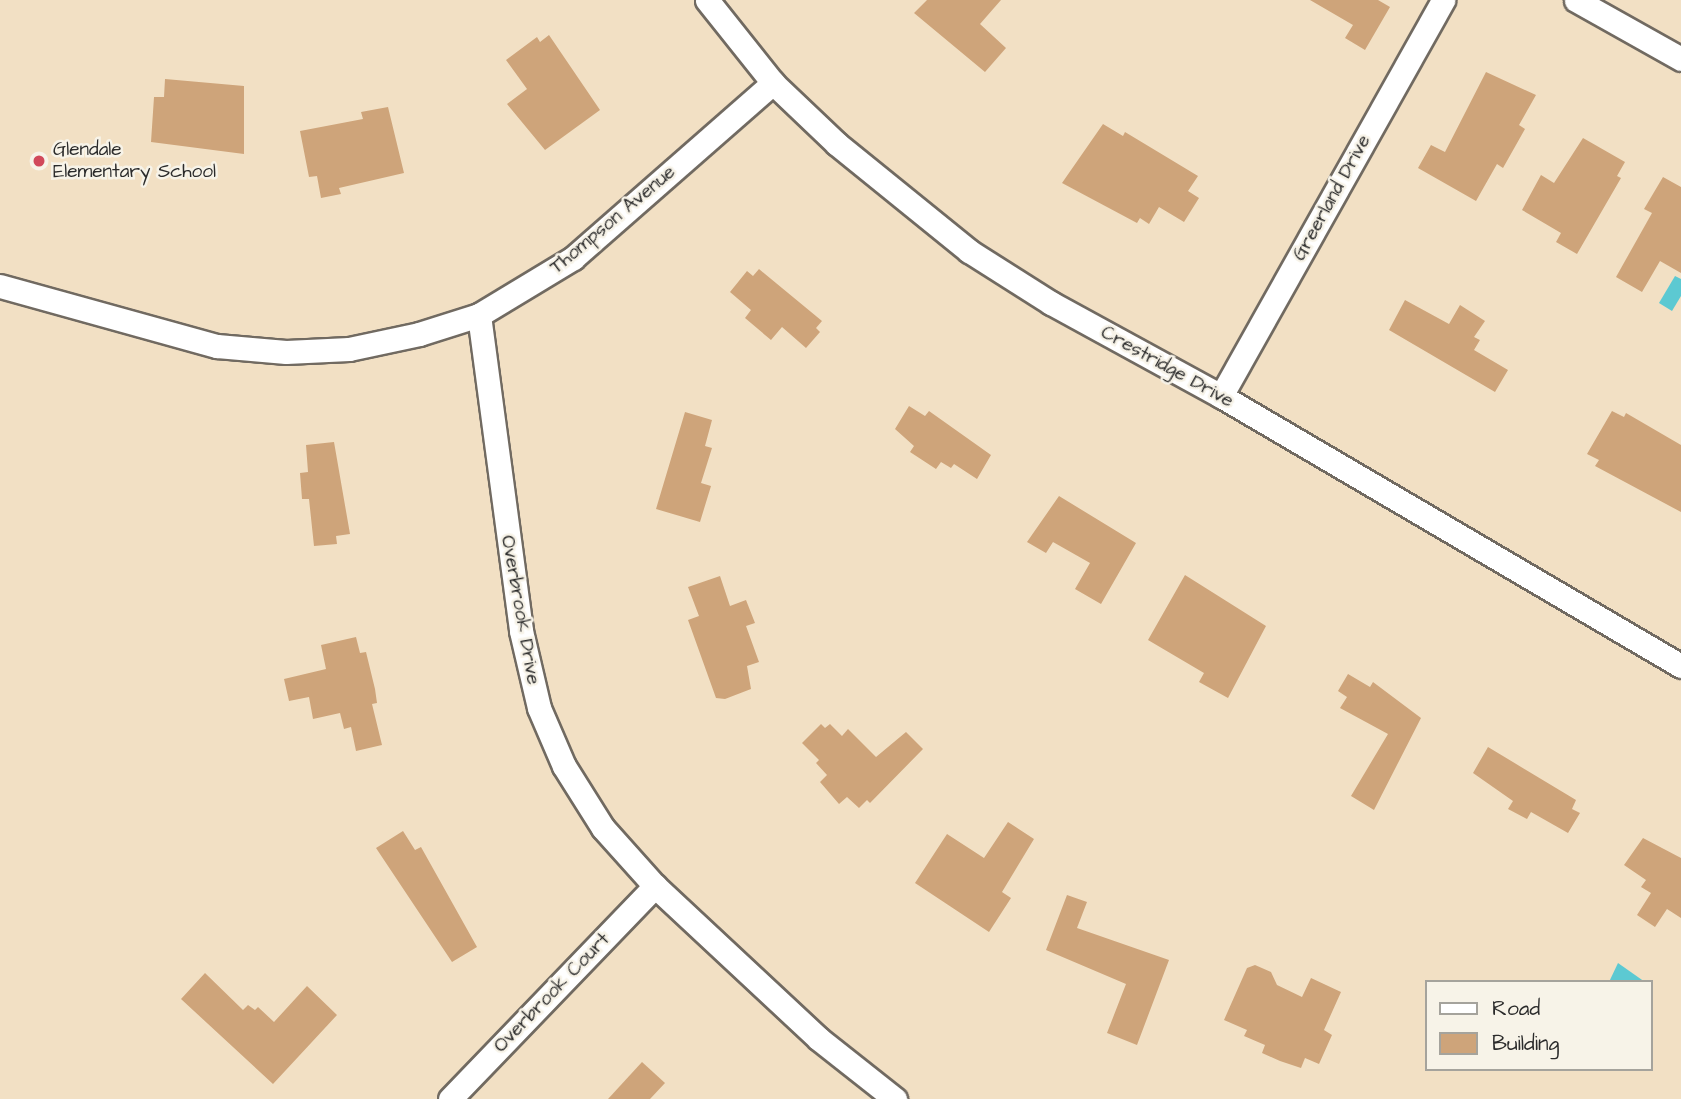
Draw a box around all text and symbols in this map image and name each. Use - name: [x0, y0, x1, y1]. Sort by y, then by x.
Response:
- street label: Greerland Drive: [1288, 131, 1376, 265]
- place label: Glendale Elementary School: [53, 139, 216, 183]
- marker: Glendale Elementary School: [31, 153, 47, 169]
- street label: Thompson Avenue: [546, 161, 680, 279]
- street label: Crestridge Drive: [1097, 321, 1237, 413]
- street label: Overbrook Drive: [496, 534, 544, 686]
- street label: Overbrook Court: [489, 929, 615, 1057]
- legend: [1426, 980, 1653, 1071]
- text: Road: [1492, 994, 1540, 1023]
- text: Building: [1492, 1029, 1559, 1058]

